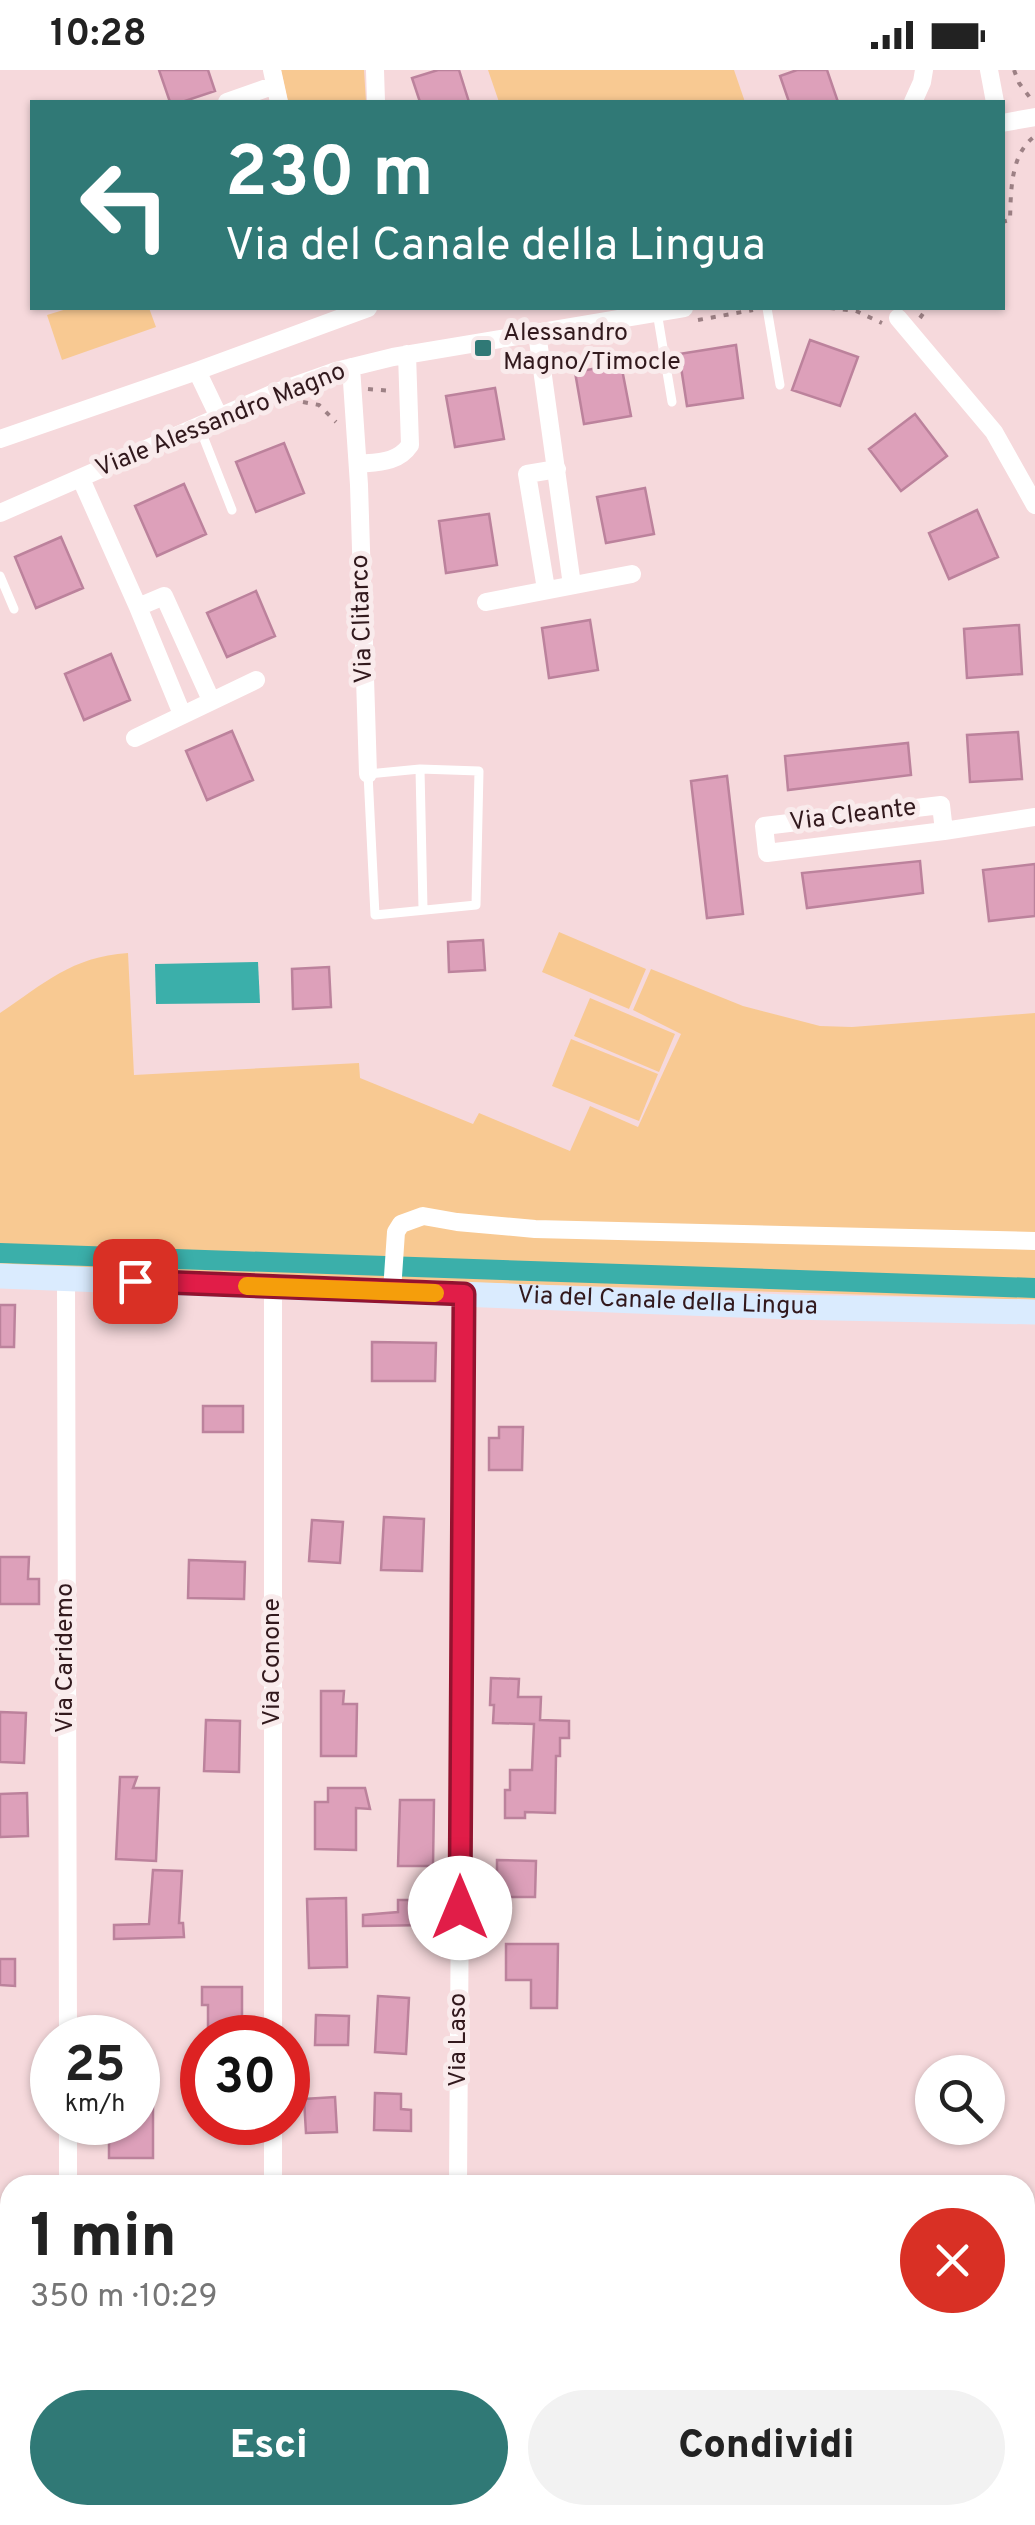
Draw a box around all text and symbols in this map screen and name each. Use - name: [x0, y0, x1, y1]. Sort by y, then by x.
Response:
- text: 10:28: [50, 11, 147, 60]
- text: 230 m: [225, 132, 434, 221]
- icon: left: [60, 140, 190, 270]
- text: Via del Canale della Lingua: [225, 219, 766, 276]
- place label: Alessandro Magno/Timocle: [503, 318, 681, 379]
- marker: Alessandro Magno/Timocle: [472, 337, 494, 359]
- street label: Viale Alessandro Magno: [91, 356, 351, 486]
- street label: Via Clitarco: [345, 554, 381, 684]
- street label: Via Cleante: [788, 792, 918, 840]
- pin: [93, 1239, 178, 1324]
- icon: arrive: [108, 1254, 163, 1309]
- street label: Via del Canale della Lingua: [517, 1280, 818, 1324]
- street label: Via Caridemo: [50, 1583, 82, 1733]
- street label: Via Conone: [257, 1598, 289, 1726]
- position arrow: [408, 1856, 512, 1960]
- street label: Via Laso: [443, 1993, 475, 2087]
- speed limit sign: 30: [180, 2015, 310, 2145]
- text: 25: [64, 2036, 126, 2099]
- map controls: [915, 2055, 1005, 2145]
- button: search: [915, 2055, 1005, 2145]
- text: km/h: [65, 2089, 125, 2121]
- text: 1 min: [30, 2202, 177, 2278]
- button: close: [900, 2208, 1005, 2313]
- text: 350 m · 10:29: [30, 2278, 218, 2318]
- button: Esci: [30, 2390, 508, 2505]
- button: Condividi: [528, 2390, 1005, 2505]

